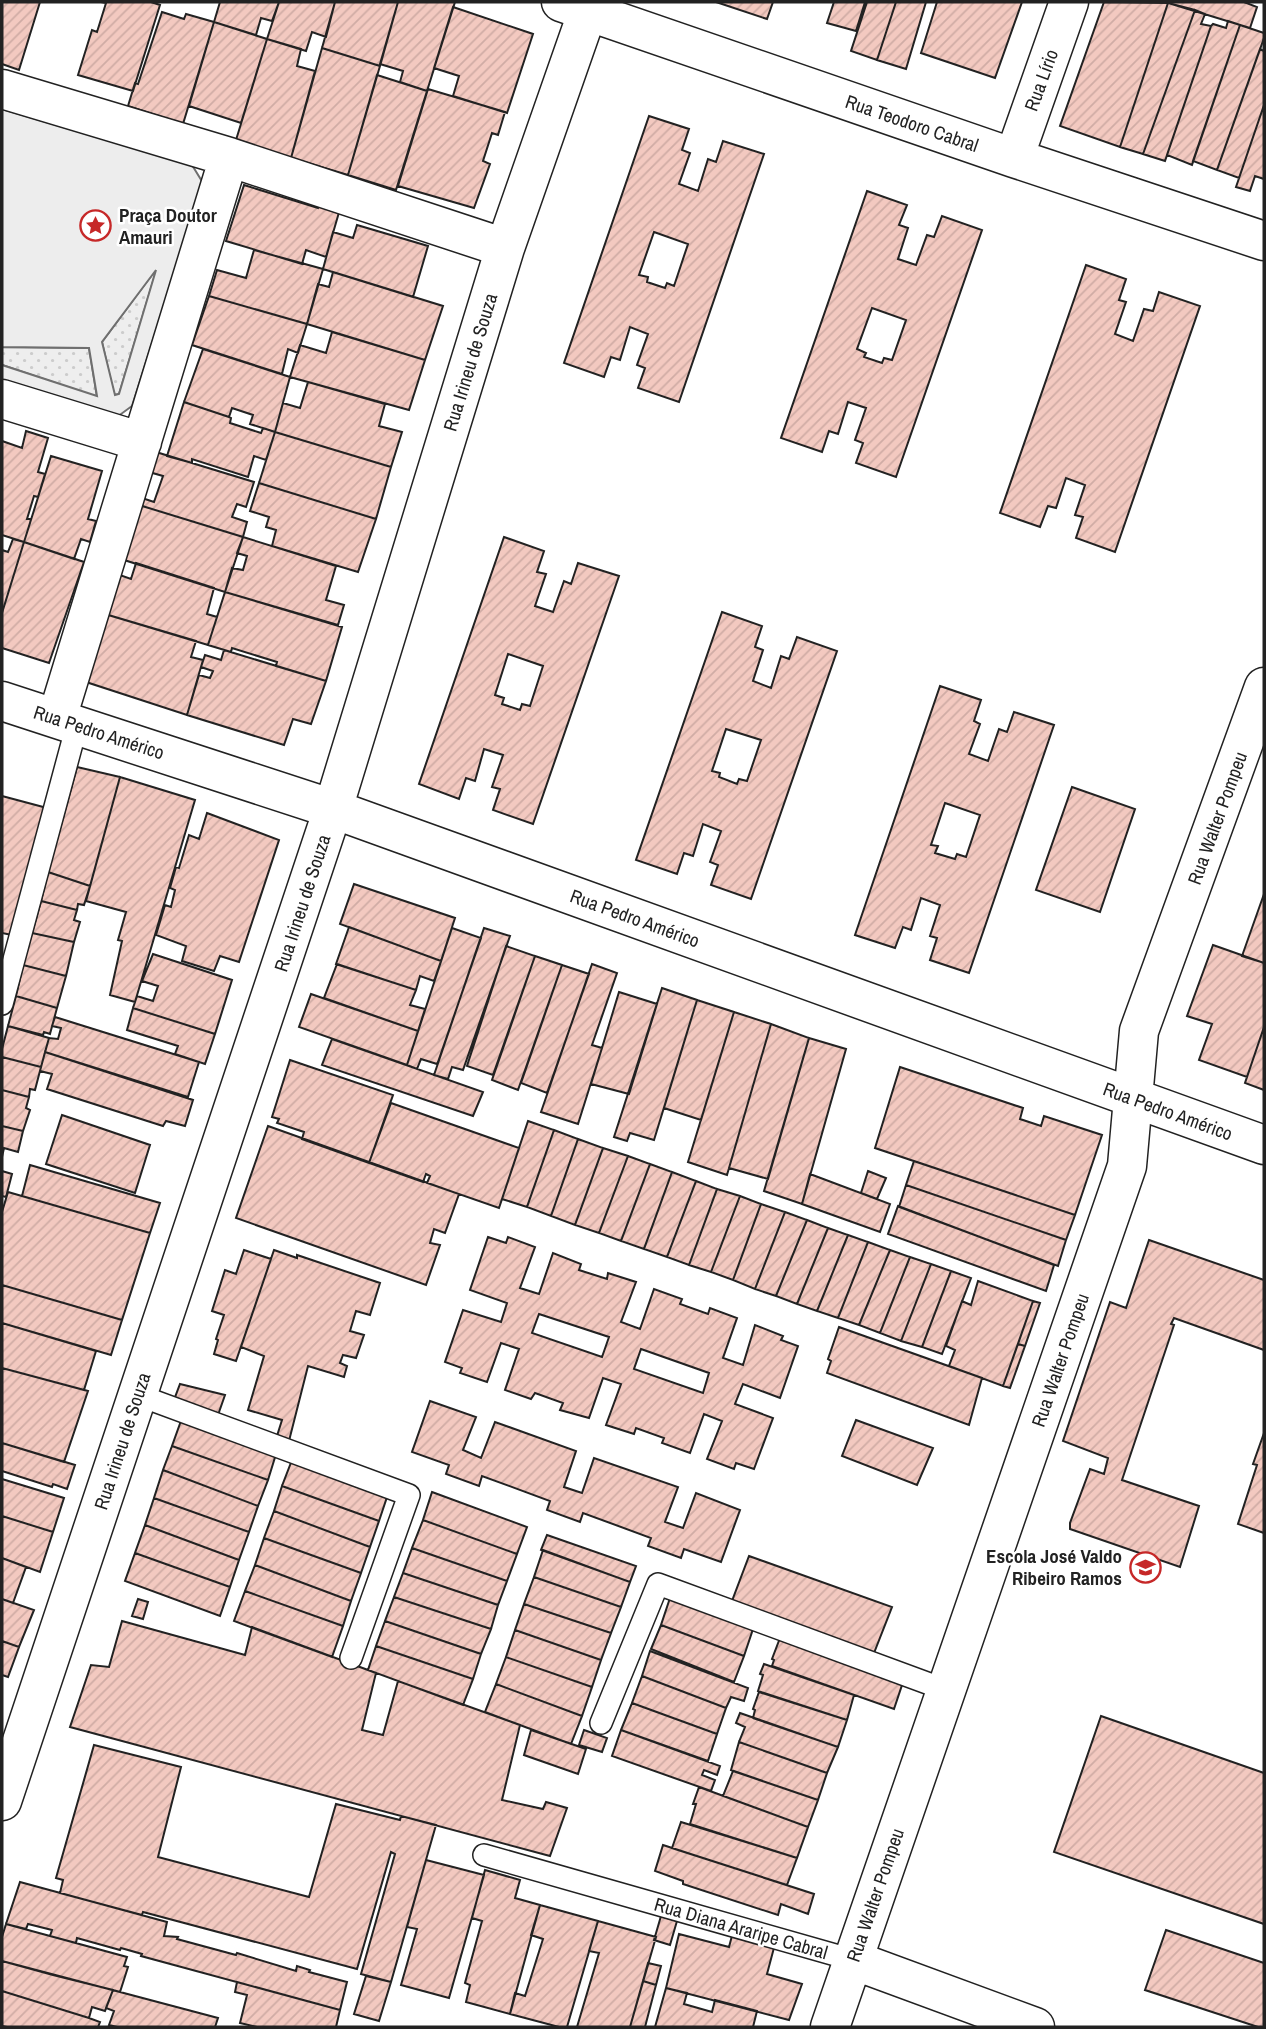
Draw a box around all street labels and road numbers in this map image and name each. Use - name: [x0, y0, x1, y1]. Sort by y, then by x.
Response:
- street label: Rua Lírio: [1018, 45, 1064, 115]
- street label: Rua Teodoro Cabral: [842, 88, 982, 158]
- street label: Rua Irineu de Souza: [437, 290, 503, 434]
- street label: Rua Pedro Américo: [30, 699, 168, 765]
- street label: Rua Walter Pompeu: [1181, 748, 1253, 888]
- street label: Rua Irineu de Souza: [268, 831, 337, 975]
- street label: Rua Pedro Américo: [567, 883, 703, 953]
- street label: Rua Pedro Américo: [1100, 1076, 1236, 1146]
- street label: Rua Walter Pompeu: [1025, 1290, 1095, 1430]
- street label: Rua Irineu de Souza: [88, 1369, 157, 1513]
- street label: Rua Walter Pompeu: [840, 1825, 910, 1965]
- street label: Rua Diana Araripe Cabral: [651, 1891, 831, 1965]

